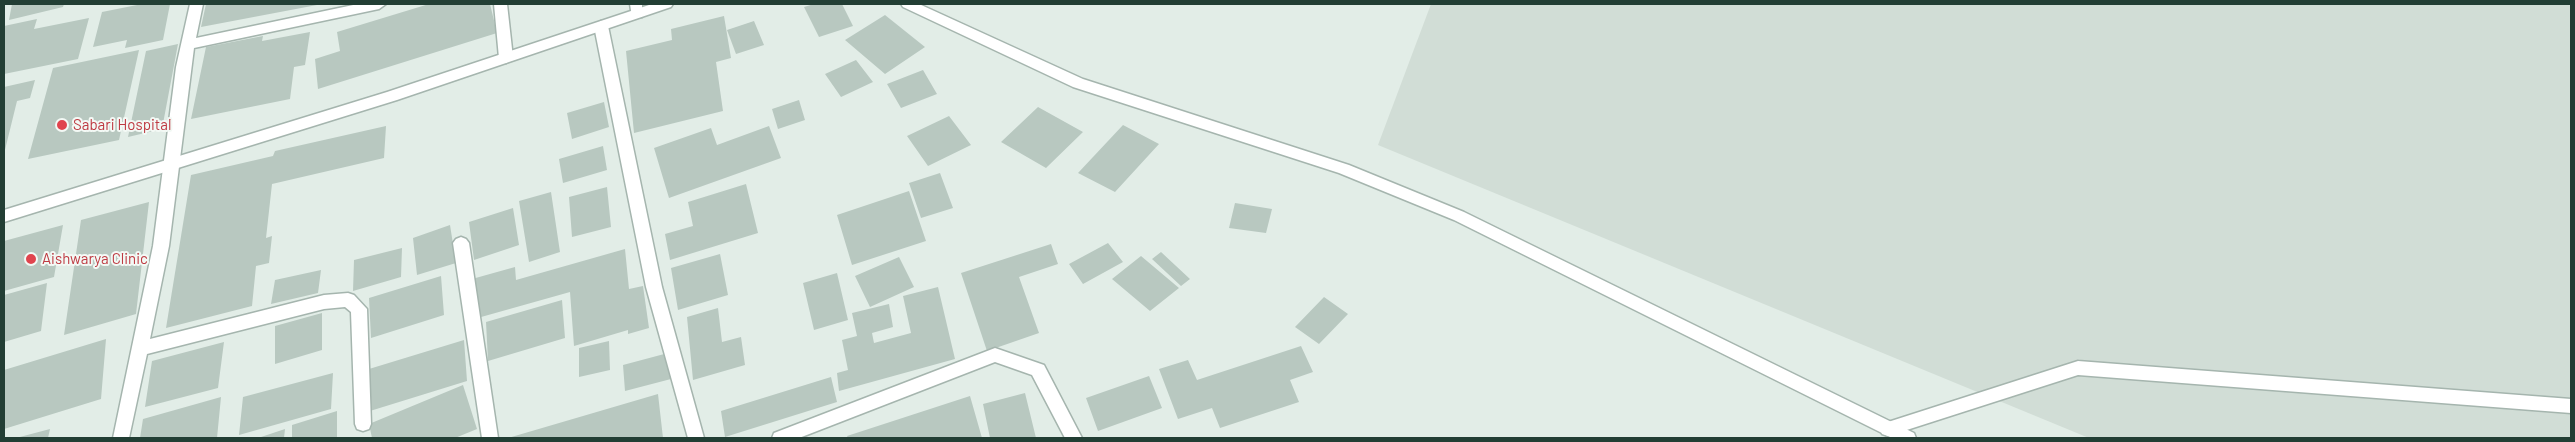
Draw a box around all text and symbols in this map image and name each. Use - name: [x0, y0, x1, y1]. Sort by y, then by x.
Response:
- place label: Sabari Hospital: [73, 116, 171, 134]
- marker: Sabari Hospital: [55, 118, 69, 132]
- place label: Aishwarya Clinic: [42, 250, 148, 268]
- marker: Aishwarya Clinic: [24, 252, 38, 266]

